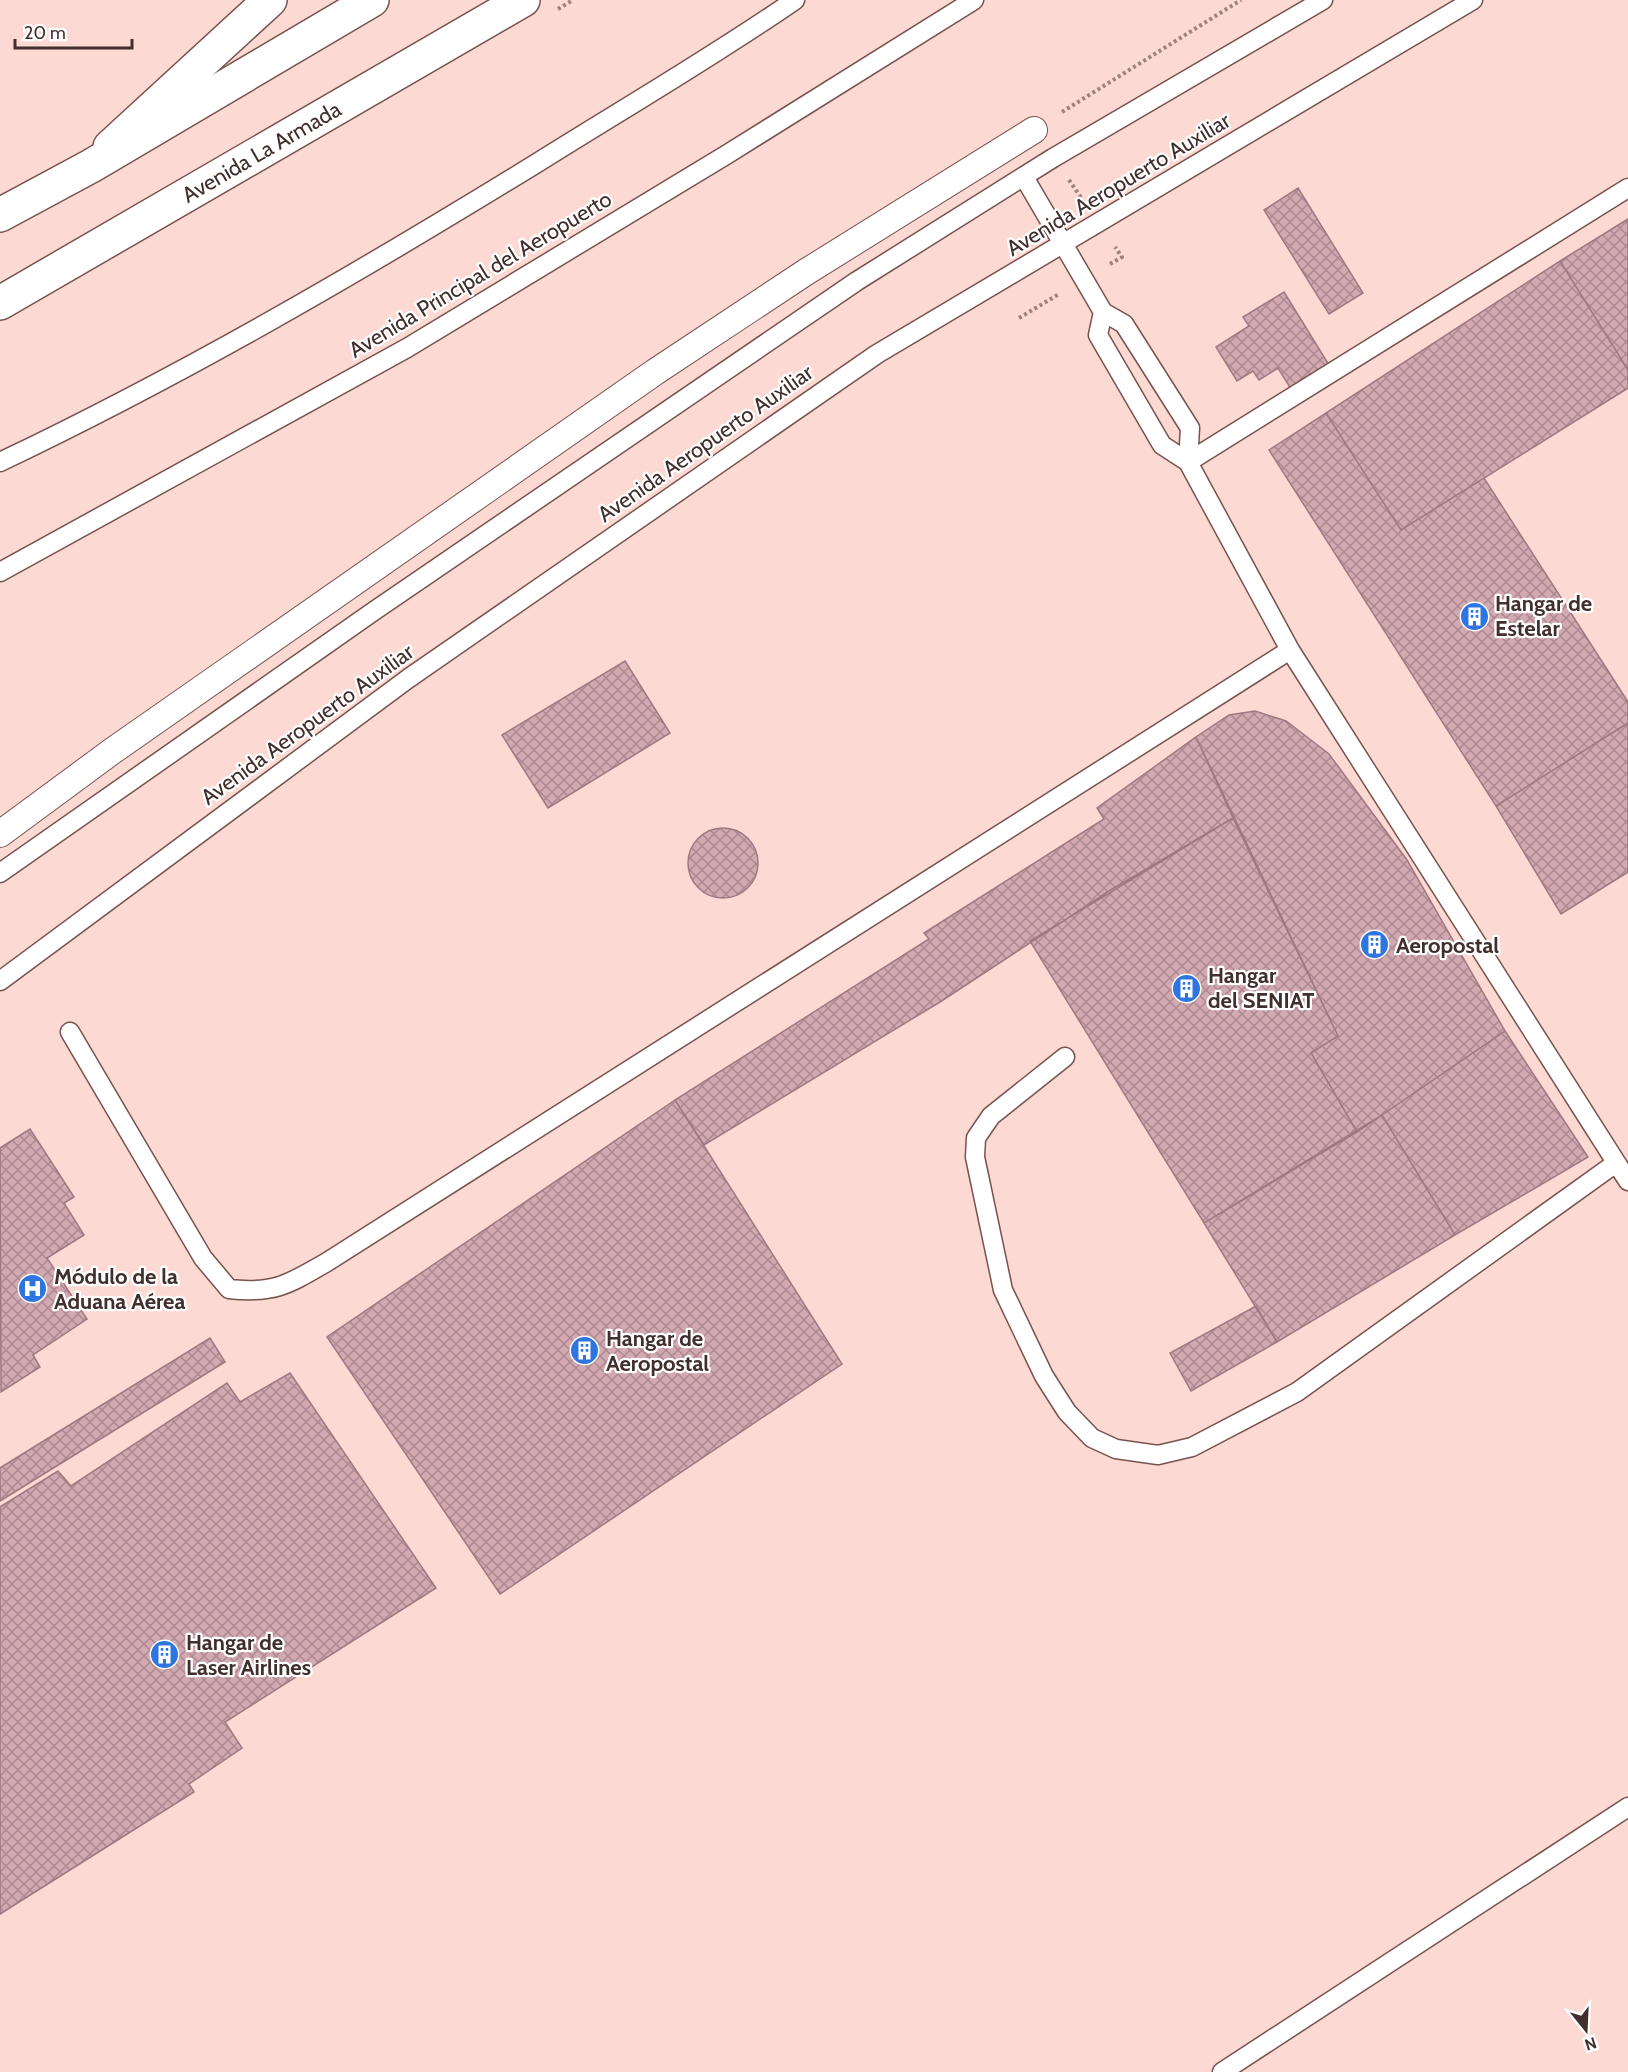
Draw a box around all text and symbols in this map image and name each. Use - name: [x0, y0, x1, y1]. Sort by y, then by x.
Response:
- scale bar: [15, 12, 132, 50]
- text: 20 m: [24, 22, 66, 44]
- street label: Avenida La Armada: [177, 95, 346, 209]
- street label: Avenida Aeropuerto Auxiliar: [1001, 107, 1235, 262]
- street label: Avenida Principal del Aeropuerto: [344, 185, 617, 364]
- street label: Avenida Aeropuerto Auxiliar: [593, 359, 818, 528]
- place label: Hangar de Estelar: [1495, 590, 1592, 642]
- building icon: Hangar de Estelar: [1458, 600, 1490, 632]
- street label: Avenida Aeropuerto Auxiliar: [196, 638, 419, 811]
- building icon: Aeropostal: [1359, 929, 1391, 961]
- place label: Aeropostal: [1396, 932, 1499, 959]
- place label: Hangar del SENIAT: [1208, 962, 1314, 1014]
- building icon: Hangar del SENIAT: [1171, 972, 1203, 1004]
- place label: Módulo de la Aduana Aérea: [54, 1263, 185, 1315]
- hospital icon: Módulo de la Aduana Aérea: [17, 1273, 49, 1305]
- place label: Hangar de Aeropostal: [606, 1325, 709, 1377]
- building icon: Hangar de Aeropostal: [569, 1335, 601, 1367]
- place label: Hangar de Laser Airlines: [186, 1629, 311, 1681]
- building icon: Hangar de Laser Airlines: [149, 1639, 181, 1671]
- north arrow: [1556, 2000, 1616, 2060]
- text: N: [1582, 2033, 1599, 2055]

